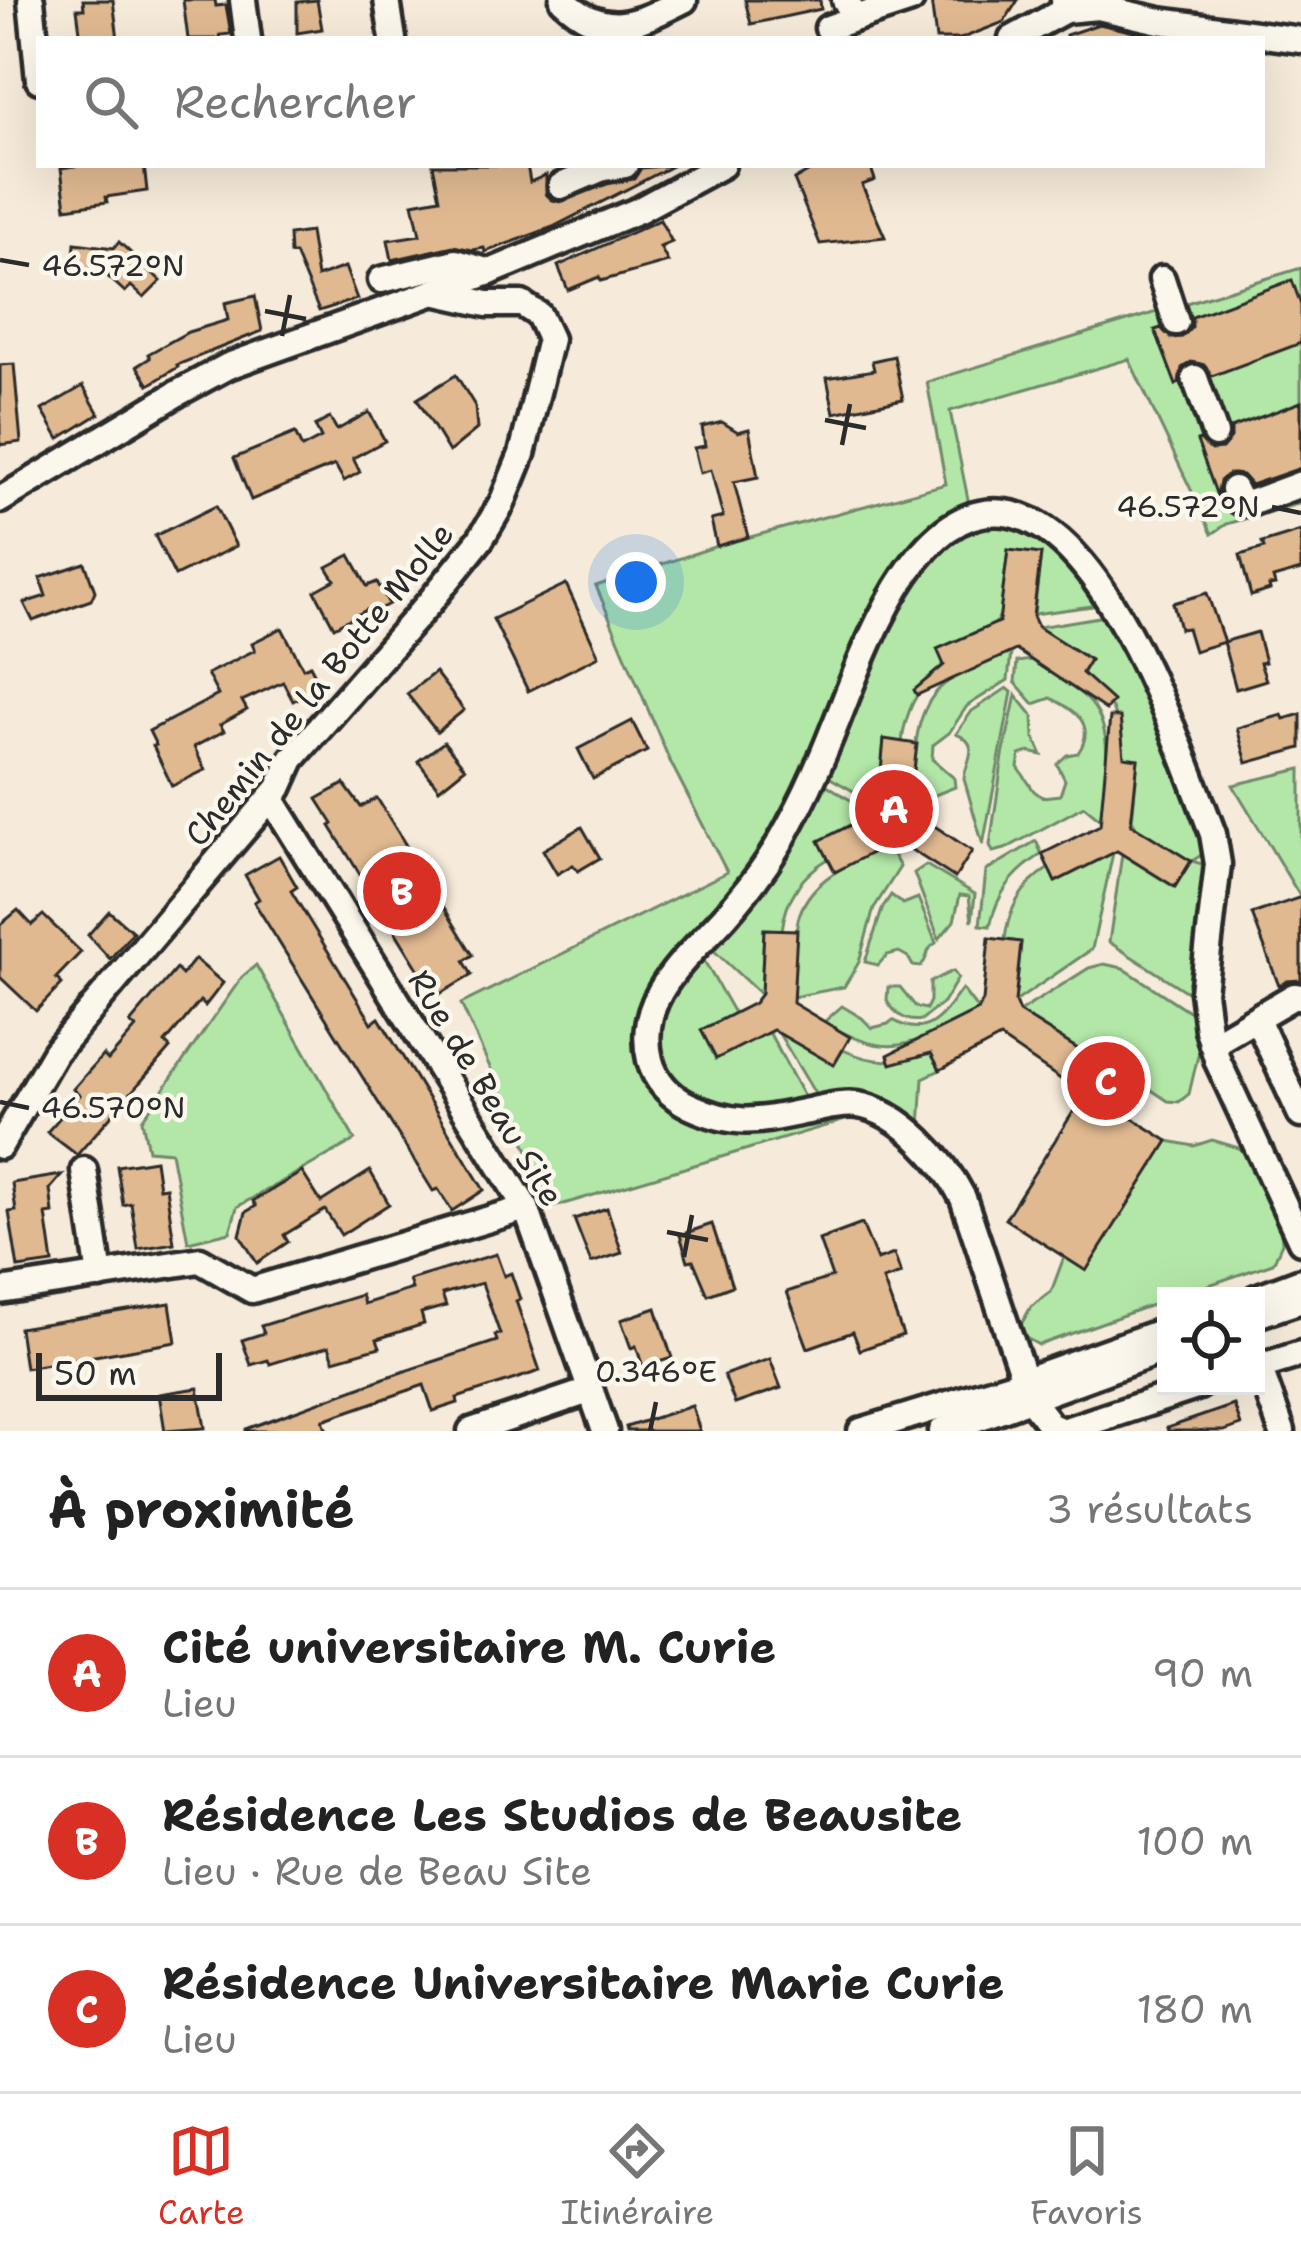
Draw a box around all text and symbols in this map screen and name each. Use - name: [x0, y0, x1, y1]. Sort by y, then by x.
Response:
- search box: [36, 36, 1265, 168]
- icon: search: [78, 69, 144, 135]
- text: Rechercher: [174, 72, 417, 132]
- text: 46.572°N: [41, 245, 185, 286]
- text: 46.572°N: [1116, 486, 1260, 527]
- street label: Chemin de la Botte Molle: [174, 513, 464, 855]
- your location: [606, 552, 666, 612]
- pin: A: [855, 764, 933, 854]
- pin: B: [363, 846, 441, 936]
- street label: Rue de Beau Site: [398, 961, 574, 1215]
- pin: C: [1067, 1036, 1145, 1126]
- text: 46.570°N: [40, 1087, 186, 1128]
- map controls: [1157, 1287, 1265, 1395]
- button: locate: [1157, 1287, 1265, 1395]
- scale bar: [36, 1347, 222, 1400]
- text: 50 m: [54, 1351, 137, 1396]
- text: 0.346°E: [595, 1351, 717, 1392]
- text: À proximité: [48, 1475, 355, 1543]
- text: 3 résultats: [1046, 1483, 1253, 1535]
- text: Cité universitaire M. Curie: [162, 1617, 776, 1677]
- text: A: [72, 1647, 102, 1699]
- text: 90 m: [1152, 1647, 1253, 1699]
- text: Lieu: [162, 1677, 237, 1729]
- text: Résidence Les Studios de Beausite: [162, 1785, 962, 1845]
- text: B: [75, 1815, 99, 1867]
- text: 100 m: [1137, 1815, 1253, 1867]
- text: Lieu · Rue de Beau Site: [162, 1845, 592, 1897]
- text: Résidence Universitaire Marie Curie: [162, 1953, 1005, 2013]
- text: C: [75, 1983, 99, 2035]
- text: 180 m: [1137, 1983, 1253, 2035]
- text: Lieu: [162, 2013, 237, 2065]
- tab: Carte: [158, 2118, 245, 2235]
- tab: Itinéraire: [561, 2118, 714, 2235]
- tab: Favoris: [1030, 2118, 1143, 2235]

